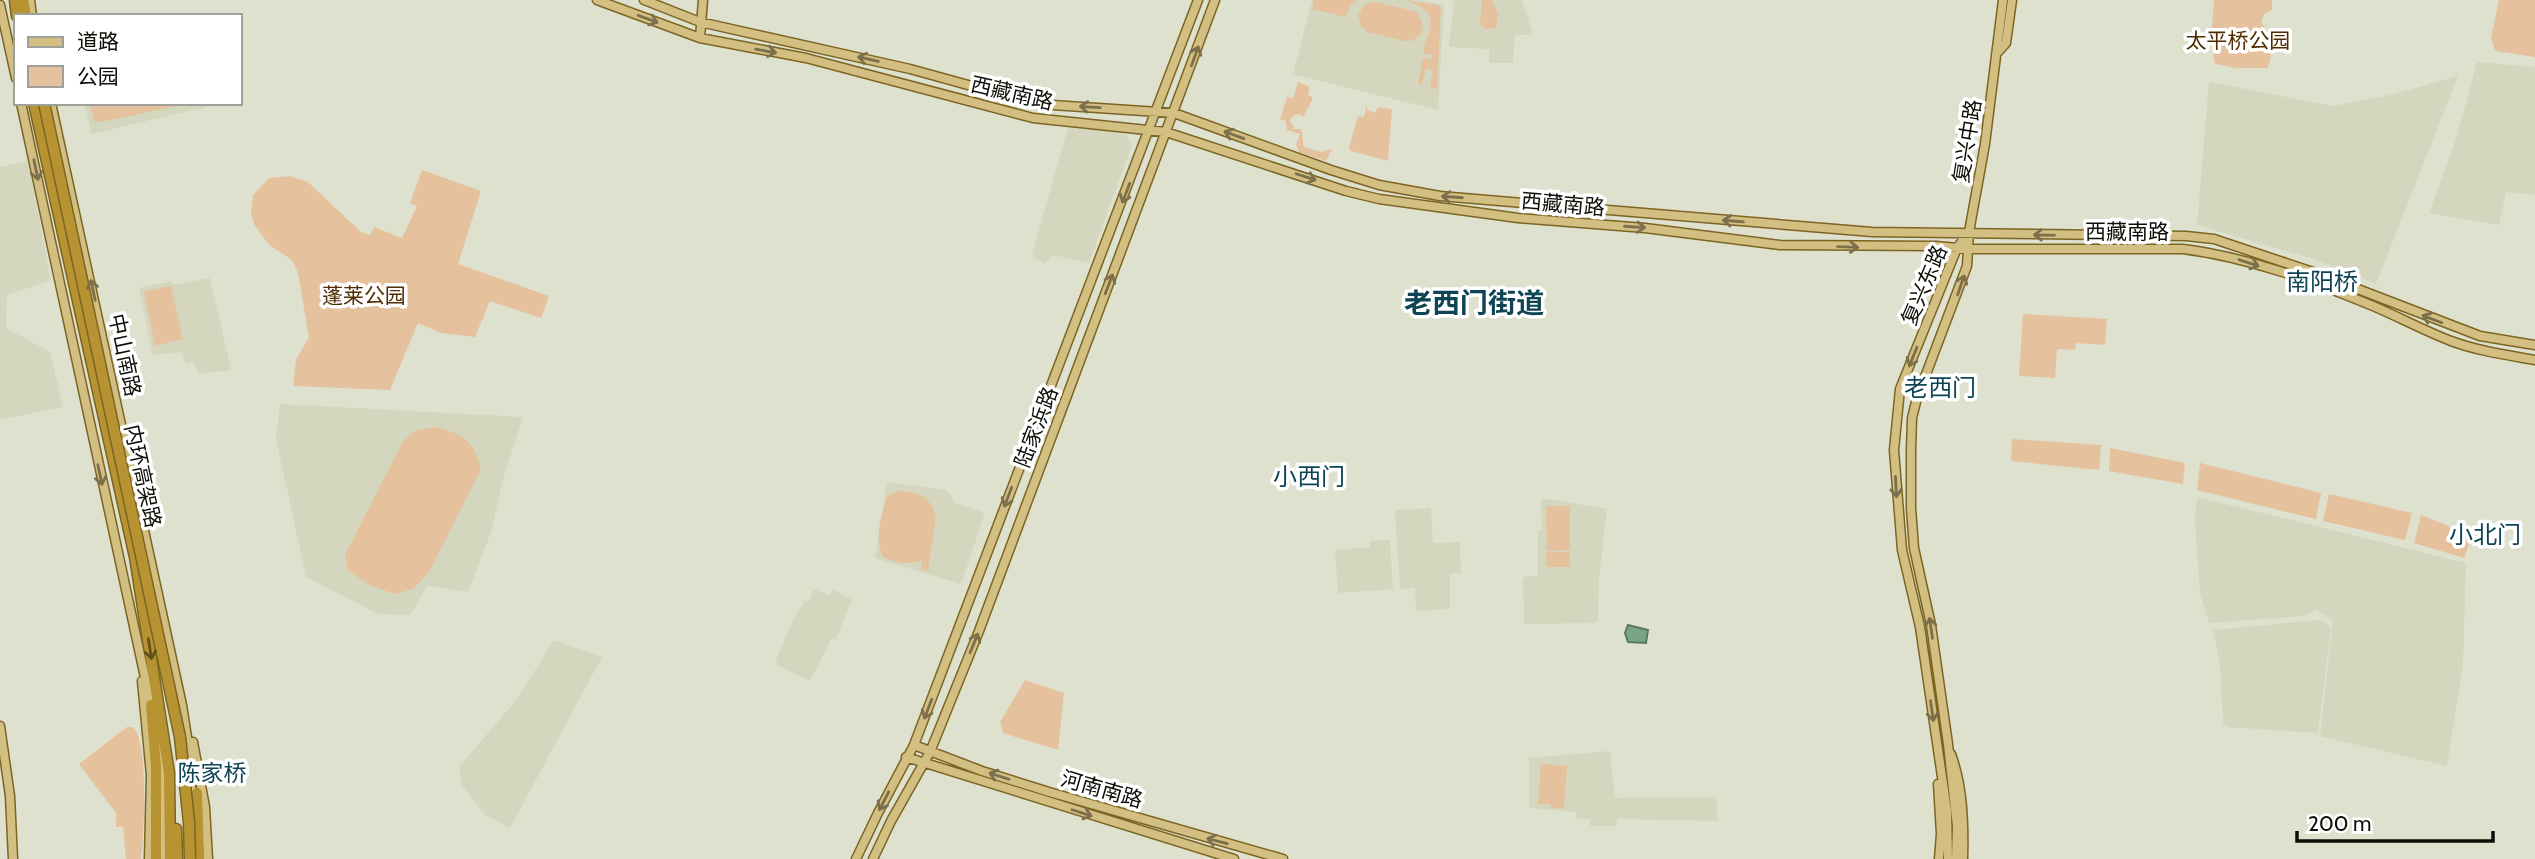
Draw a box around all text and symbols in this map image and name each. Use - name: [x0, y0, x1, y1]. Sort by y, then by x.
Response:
- legend: [14, 14, 242, 105]
- one-way arrow: [637, 14, 659, 26]
- park label: 太平桥公园: [2186, 28, 2291, 53]
- text: 道路: [77, 29, 119, 54]
- one-way arrow: [754, 45, 777, 59]
- one-way arrow: [1189, 46, 1202, 68]
- one-way arrow: [858, 52, 880, 65]
- text: 公园: [77, 64, 119, 89]
- street label: 西藏南路: [968, 71, 1056, 115]
- street label: 复兴中路: [1948, 98, 1986, 184]
- one-way arrow: [1079, 101, 1102, 114]
- one-way arrow: [1223, 127, 1245, 140]
- one-way arrow: [29, 158, 43, 181]
- one-way arrow: [1294, 172, 1316, 184]
- one-way arrow: [1119, 182, 1131, 204]
- street label: 西藏南路: [1520, 188, 1606, 220]
- one-way arrow: [1441, 190, 1464, 203]
- one-way arrow: [1722, 214, 1745, 227]
- street label: 西藏南路: [2085, 219, 2169, 244]
- one-way arrow: [1623, 221, 1646, 234]
- one-way arrow: [2033, 228, 2056, 242]
- one-way arrow: [1836, 240, 1859, 253]
- street label: 复兴东路: [1896, 241, 1952, 329]
- one-way arrow: [2238, 258, 2260, 271]
- district label: 南阳桥: [2286, 267, 2358, 296]
- one-way arrow: [1104, 274, 1116, 296]
- one-way arrow: [1956, 274, 1968, 296]
- one-way arrow: [86, 279, 100, 302]
- park label: 蓬莱公园: [322, 283, 406, 308]
- district label: 老西门街道: [1404, 286, 1544, 320]
- street label: 中山南路: [104, 311, 146, 399]
- one-way arrow: [2421, 312, 2443, 324]
- one-way arrow: [1906, 346, 1919, 368]
- district label: 老西门: [1904, 373, 1976, 402]
- street label: 陆家浜路: [1009, 383, 1063, 471]
- street label: 内环高架路: [120, 422, 166, 530]
- district label: 小西门: [1273, 462, 1345, 491]
- one-way arrow: [93, 463, 107, 486]
- one-way arrow: [1890, 475, 1903, 498]
- one-way arrow: [1001, 485, 1014, 507]
- district label: 小北门: [2449, 520, 2521, 549]
- one-way arrow: [1924, 617, 1937, 640]
- one-way arrow: [969, 632, 982, 654]
- one-way arrow: [144, 637, 157, 660]
- one-way arrow: [921, 698, 933, 720]
- one-way arrow: [1926, 699, 1939, 722]
- district label: 陈家桥: [178, 759, 247, 787]
- street label: 河南南路: [1058, 765, 1146, 813]
- one-way arrow: [988, 769, 1010, 782]
- one-way arrow: [876, 790, 890, 811]
- scale bar: [2297, 800, 2493, 844]
- one-way arrow: [1071, 808, 1093, 820]
- text: 200 m: [2308, 811, 2371, 836]
- one-way arrow: [1206, 834, 1229, 847]

